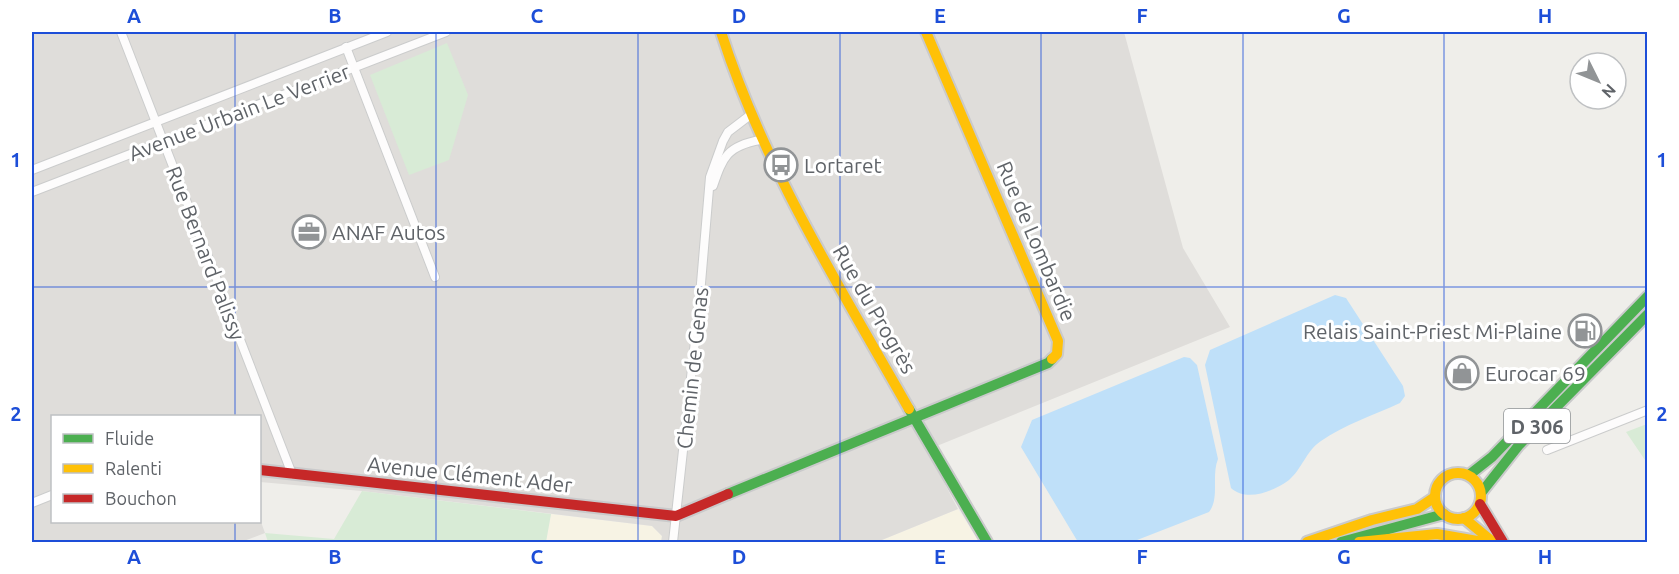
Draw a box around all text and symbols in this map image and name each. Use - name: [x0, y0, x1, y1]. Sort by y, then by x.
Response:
- text: A: [127, 4, 141, 27]
- text: B: [328, 4, 342, 27]
- text: C: [531, 4, 544, 27]
- text: D: [732, 4, 746, 27]
- text: E: [934, 4, 946, 27]
- text: F: [1136, 4, 1148, 27]
- text: G: [1337, 4, 1351, 27]
- text: H: [1538, 4, 1552, 27]
- north arrow: [1568, 51, 1628, 111]
- street label: Avenue Urbain Le Verrier: [125, 59, 353, 165]
- text: N: [1598, 81, 1620, 102]
- bus stop icon: Lortaret: [763, 147, 799, 183]
- text: 1: [10, 148, 22, 171]
- text: 1: [1656, 148, 1668, 171]
- place label: Lortaret: [804, 153, 882, 177]
- street label: Rue de Lombardie: [992, 157, 1082, 325]
- street label: Rue Bernard Palissy: [162, 163, 250, 343]
- office icon: ANAF Autos: [291, 214, 327, 250]
- place label: ANAF Autos: [332, 220, 445, 244]
- street label: Rue du Progrès: [829, 241, 921, 377]
- street label: Chemin de Genas: [672, 286, 712, 450]
- fuel station icon: Relais Saint-Priest Mi-Plaine: [1567, 313, 1603, 349]
- place label: Relais Saint-Priest Mi-Plaine: [1303, 319, 1562, 343]
- shop icon: Eurocar 69: [1444, 355, 1480, 391]
- place label: Eurocar 69: [1485, 361, 1586, 385]
- text: 2: [10, 402, 22, 425]
- text: 2: [1656, 402, 1668, 425]
- road number: D 306: [1504, 409, 1570, 443]
- legend: [51, 415, 261, 523]
- text: Fluide: [105, 428, 154, 448]
- street label: Avenue Clément Ader: [366, 451, 574, 497]
- text: Ralenti: [105, 458, 162, 478]
- text: Bouchon: [105, 488, 177, 508]
- text: A: [127, 545, 141, 568]
- text: B: [328, 545, 342, 568]
- text: C: [531, 545, 544, 568]
- text: D: [732, 545, 746, 568]
- text: E: [934, 545, 946, 568]
- text: F: [1136, 545, 1148, 568]
- text: G: [1337, 545, 1351, 568]
- text: H: [1538, 545, 1552, 568]

